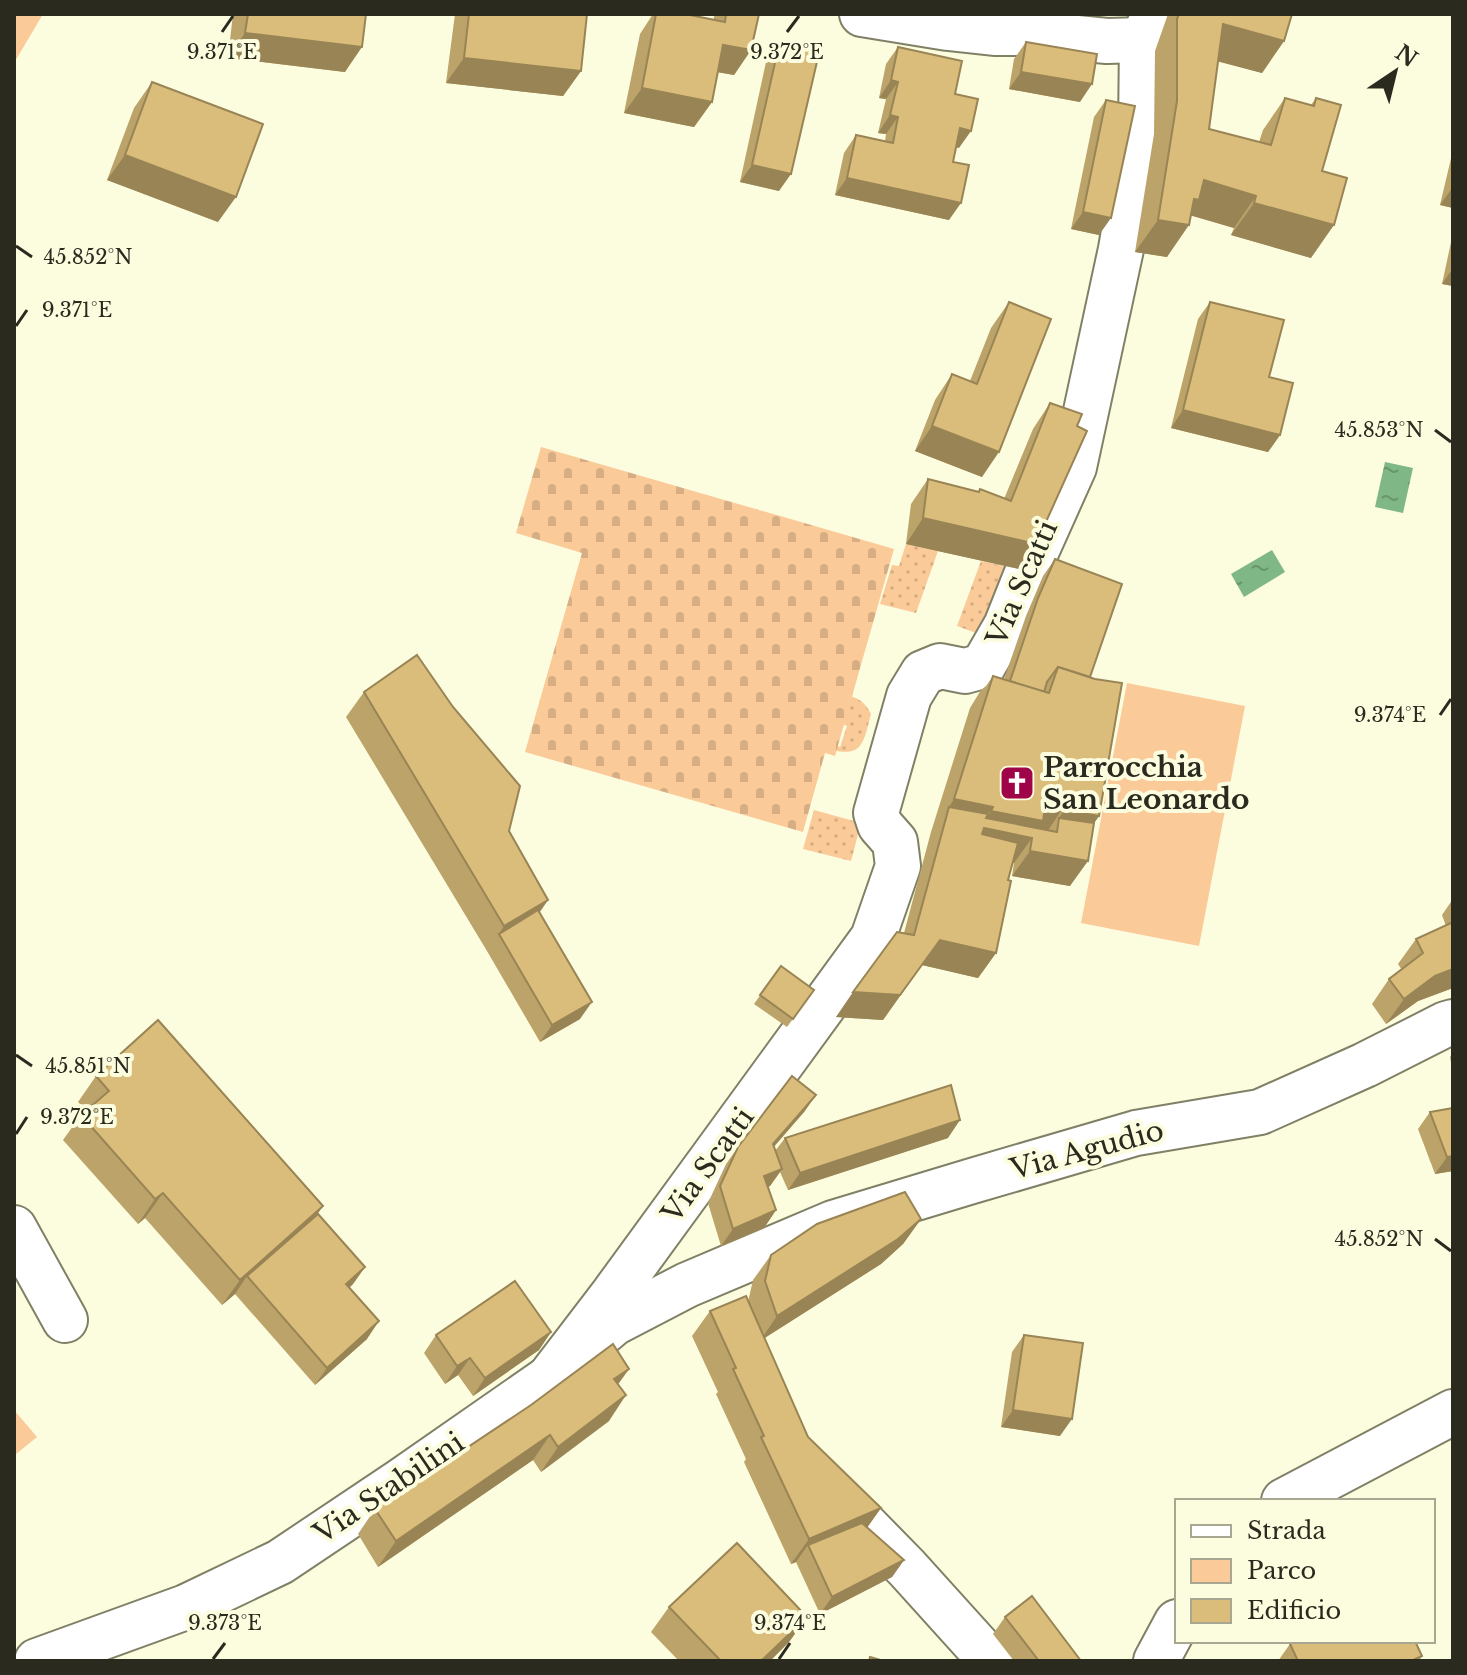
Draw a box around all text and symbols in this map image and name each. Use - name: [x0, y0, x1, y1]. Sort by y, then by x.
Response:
- north arrow: [1355, 32, 1435, 112]
- text: N: [1390, 39, 1423, 73]
- text: 9.371°E: [187, 40, 257, 64]
- text: 9.372°E: [750, 40, 824, 64]
- text: 45.852°N: [44, 245, 132, 269]
- text: 9.371°E: [42, 298, 112, 322]
- text: 45.853°N: [1335, 418, 1423, 442]
- street label: Via Scatti: [978, 515, 1065, 652]
- text: 9.374°E: [1354, 703, 1426, 727]
- place label: Parrocchia San Leonardo: [1043, 750, 1250, 817]
- church icon: Parrocchia San Leonardo: [998, 764, 1036, 802]
- text: 45.851°N: [45, 1054, 131, 1078]
- street label: Via Scatti: [654, 1101, 761, 1230]
- text: 9.372°E: [40, 1105, 114, 1129]
- street label: Via Agudio: [1006, 1113, 1167, 1188]
- text: 45.852°N: [1335, 1227, 1423, 1251]
- street label: Via Stabilini: [306, 1425, 471, 1552]
- legend: [1175, 1499, 1435, 1643]
- text: Strada: [1247, 1516, 1326, 1545]
- text: Parco: [1247, 1556, 1316, 1585]
- text: Edificio: [1247, 1596, 1341, 1625]
- text: 9.373°E: [188, 1611, 262, 1635]
- text: 9.374°E: [754, 1611, 826, 1635]

